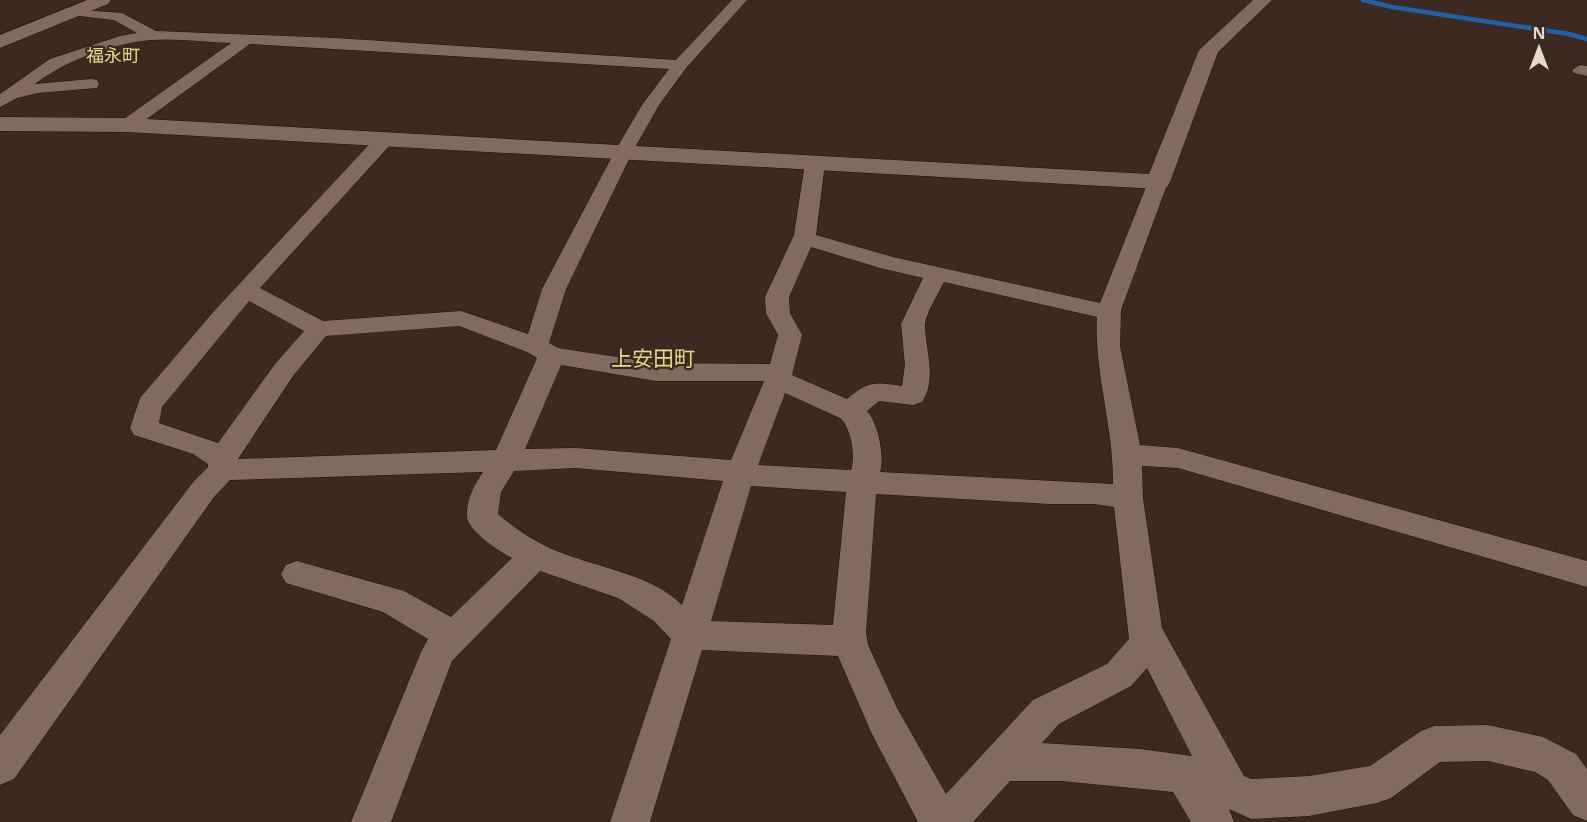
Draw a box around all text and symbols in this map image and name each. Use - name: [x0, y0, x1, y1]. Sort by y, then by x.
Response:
- north arrow: [1509, 18, 1569, 78]
- text: N: [1532, 22, 1546, 44]
- district label: 福永町: [86, 43, 140, 67]
- district label: 上安田町: [611, 344, 695, 372]

